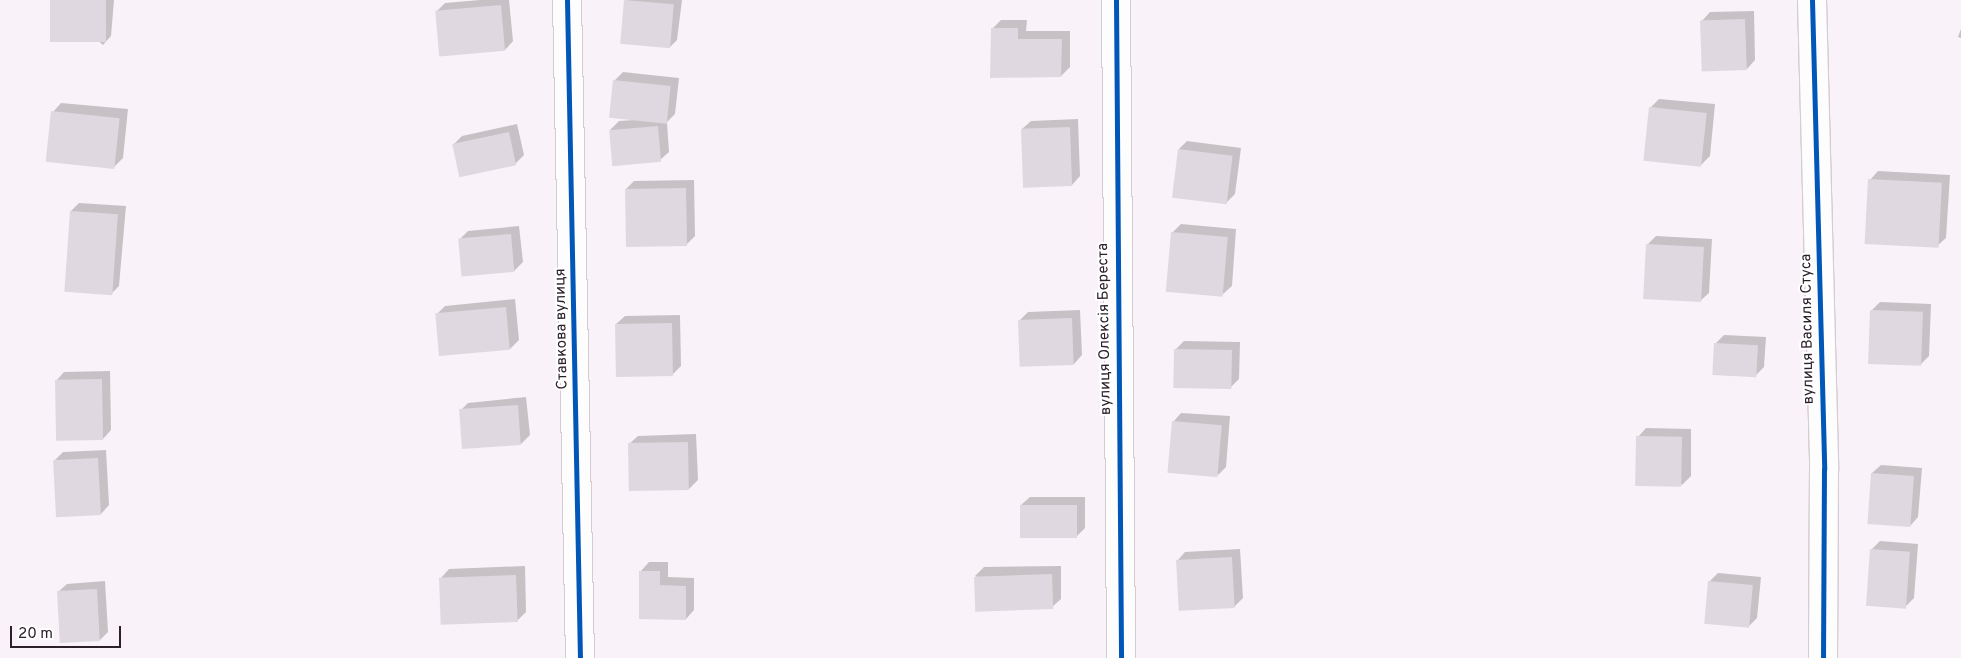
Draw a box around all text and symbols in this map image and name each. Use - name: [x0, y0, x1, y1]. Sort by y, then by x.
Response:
- street label: вулиця Олексія Береста: [1095, 243, 1115, 415]
- street label: вулиця Василя Стуса: [1798, 253, 1818, 405]
- street label: Ставкова вулиця: [552, 268, 572, 390]
- scale bar: [12, 616, 124, 648]
- text: 20 m: [18, 625, 53, 644]

